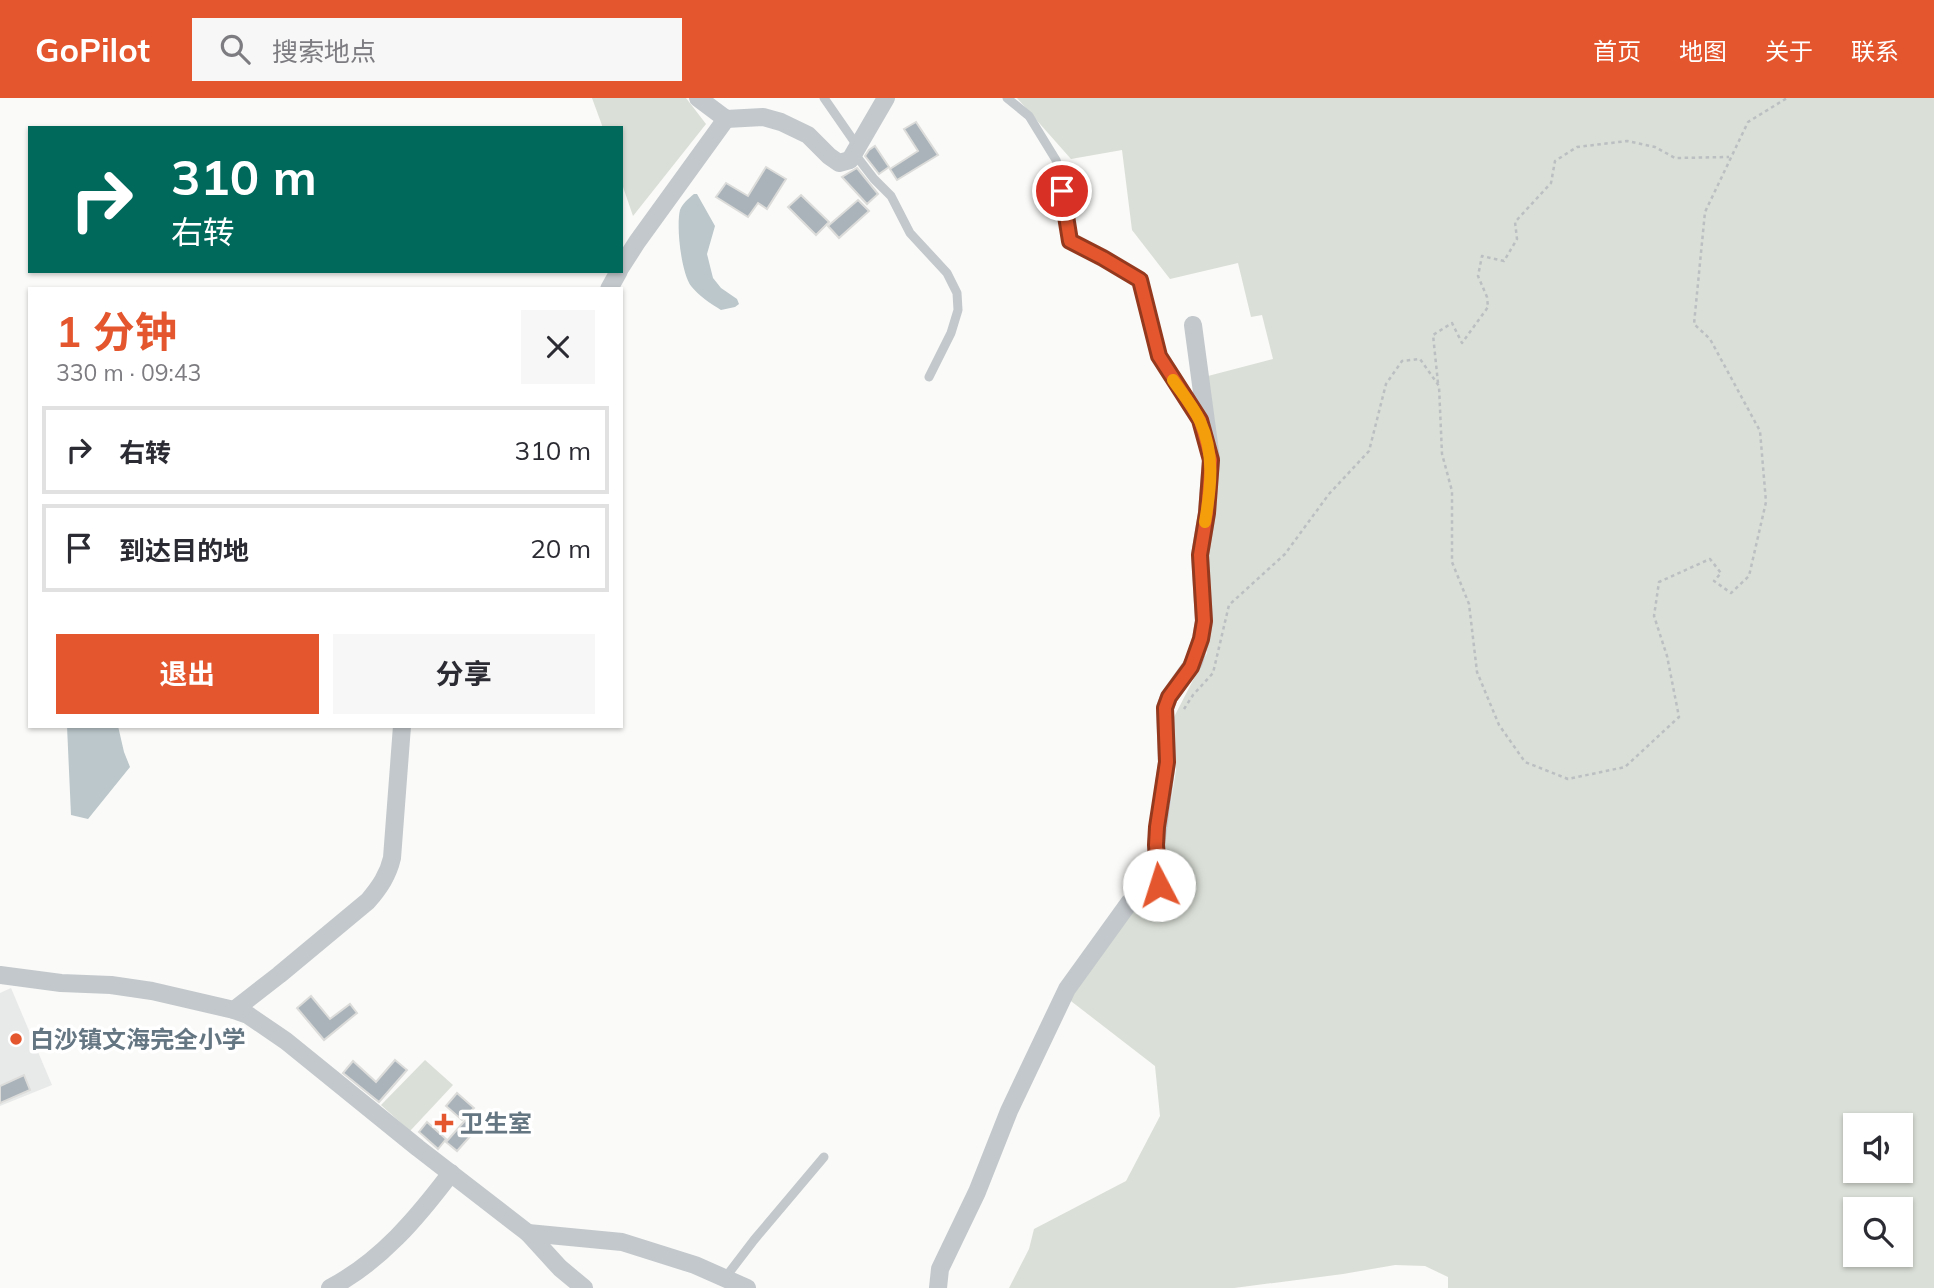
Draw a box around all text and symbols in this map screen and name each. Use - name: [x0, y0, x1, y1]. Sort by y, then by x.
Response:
- search box: [192, 18, 682, 81]
- text: GoPilot: [35, 29, 150, 70]
- icon: search: [216, 30, 254, 68]
- text: 搜索地点: [272, 35, 376, 68]
- text: 首页: [1593, 36, 1641, 66]
- text: 地图: [1679, 36, 1727, 66]
- text: 关于: [1765, 36, 1813, 66]
- text: 联系: [1851, 36, 1899, 66]
- text: 310 m: [171, 146, 317, 207]
- icon: right: [56, 154, 147, 245]
- pin: [1032, 161, 1092, 221]
- icon: arrive: [1043, 172, 1081, 210]
- text: 右转: [171, 212, 235, 252]
- text: 1 分钟: [56, 305, 177, 358]
- button: close: [521, 310, 595, 384]
- text: 330 m · 09:43: [56, 358, 201, 387]
- icon: right: [60, 431, 98, 469]
- text: 310 m: [515, 434, 591, 467]
- text: 右转: [119, 436, 171, 469]
- icon: arrive: [60, 529, 98, 567]
- text: 20 m: [530, 532, 591, 565]
- text: 到达目的地: [119, 534, 249, 567]
- button: 退出: [56, 634, 319, 714]
- button: 分享: [333, 634, 595, 714]
- position arrow: [1122, 848, 1196, 922]
- place label: 白沙镇文海完全小学: [30, 1024, 246, 1054]
- marker: 白沙镇文海完全小学: [8, 1031, 24, 1047]
- place label: 卫生室: [460, 1108, 532, 1138]
- marker: 卫生室: [434, 1113, 454, 1133]
- map controls: [1843, 1113, 1913, 1267]
- button: sound: [1843, 1113, 1913, 1183]
- button: search: [1843, 1197, 1913, 1267]

